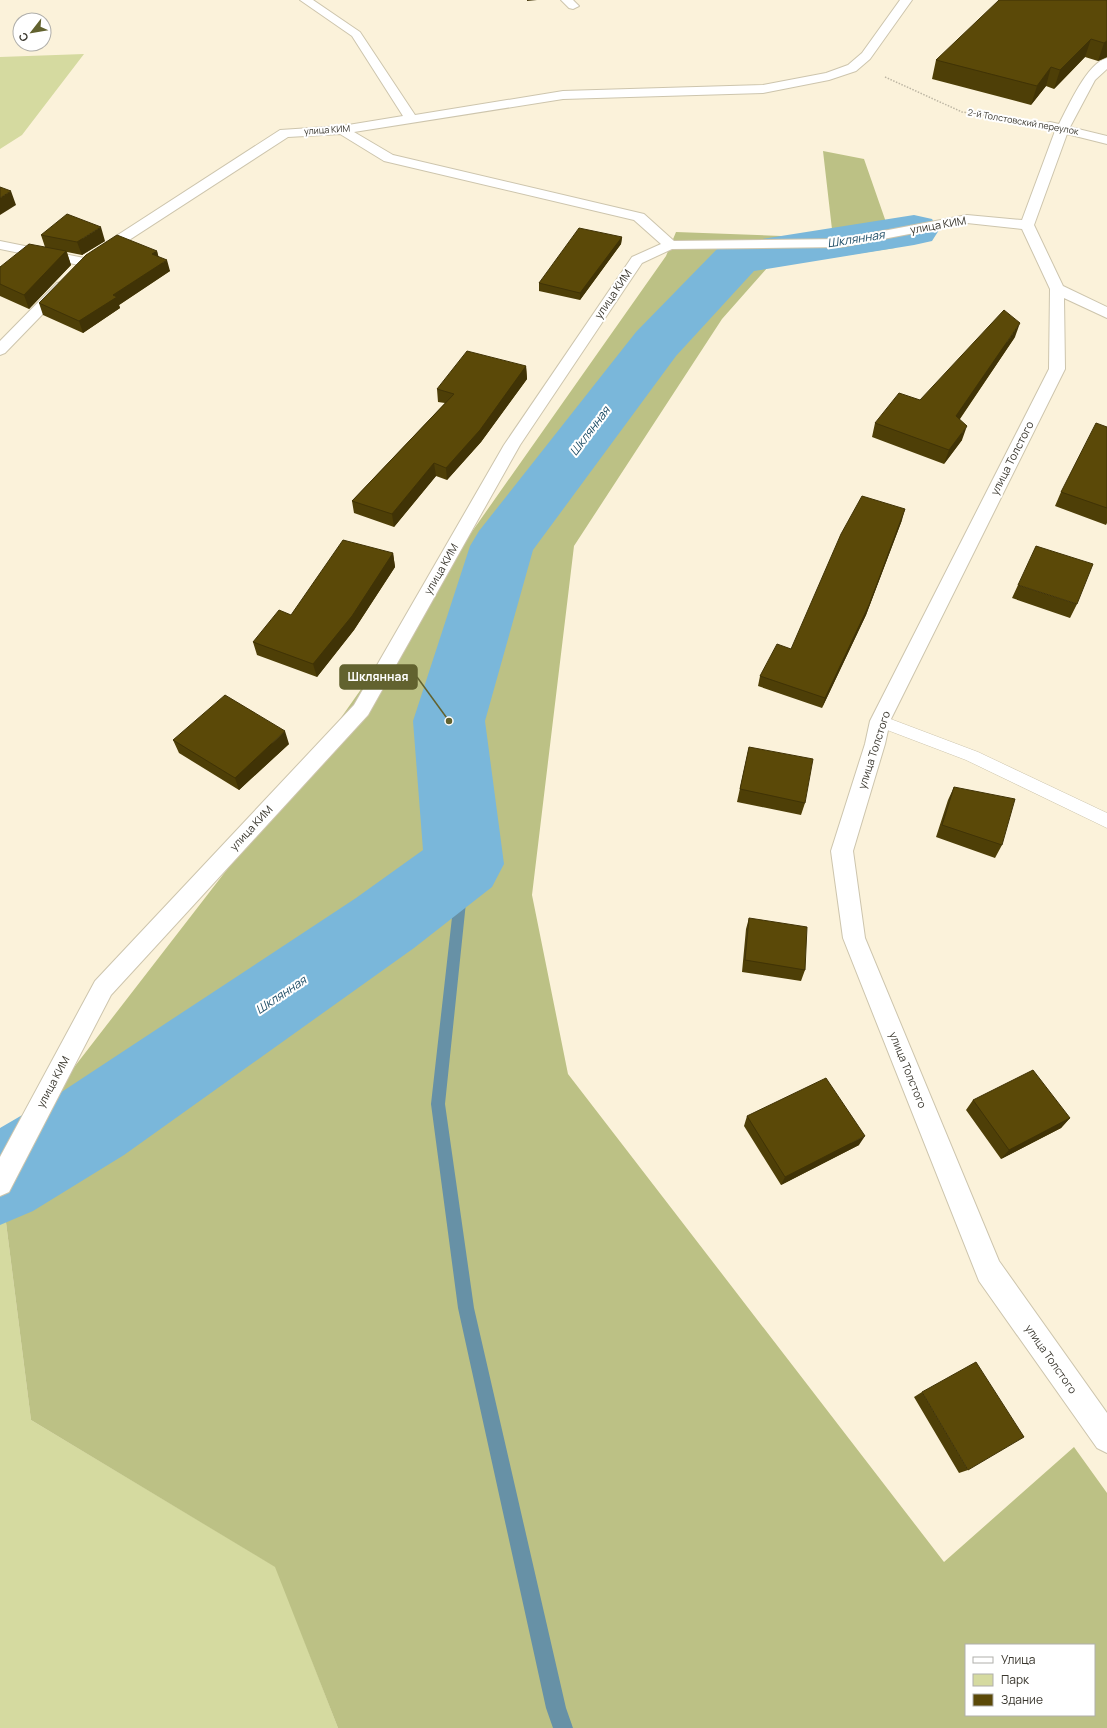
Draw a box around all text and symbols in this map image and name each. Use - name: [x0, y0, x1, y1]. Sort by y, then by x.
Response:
- north arrow: [12, 12, 52, 52]
- text: С: [14, 30, 32, 45]
- street label: 2-й Толстовский переулок: [967, 105, 1080, 138]
- street label: улица КИМ: [303, 121, 351, 138]
- street label: улица КИМ: [909, 212, 967, 237]
- water label: Шклянная: [826, 225, 887, 251]
- street label: улица КИМ: [591, 266, 635, 321]
- water label: Шклянная: [565, 401, 615, 459]
- street label: улица Толстого: [986, 418, 1037, 497]
- street label: улица КИМ: [420, 540, 461, 597]
- callout: Шклянная: [340, 665, 417, 689]
- text: Шклянная: [348, 668, 408, 685]
- street label: улица Толстого: [854, 708, 893, 791]
- street label: улица КИМ: [226, 802, 275, 853]
- water label: Шклянная: [252, 971, 311, 1018]
- street label: улица Толстого: [886, 1029, 931, 1111]
- street label: улица КИМ: [33, 1053, 72, 1110]
- street label: улица Толстого: [1022, 1321, 1081, 1397]
- legend: [965, 1644, 1095, 1716]
- text: Улица: [1001, 1651, 1035, 1668]
- text: Парк: [1001, 1671, 1030, 1688]
- text: Здание: [1001, 1691, 1043, 1708]

